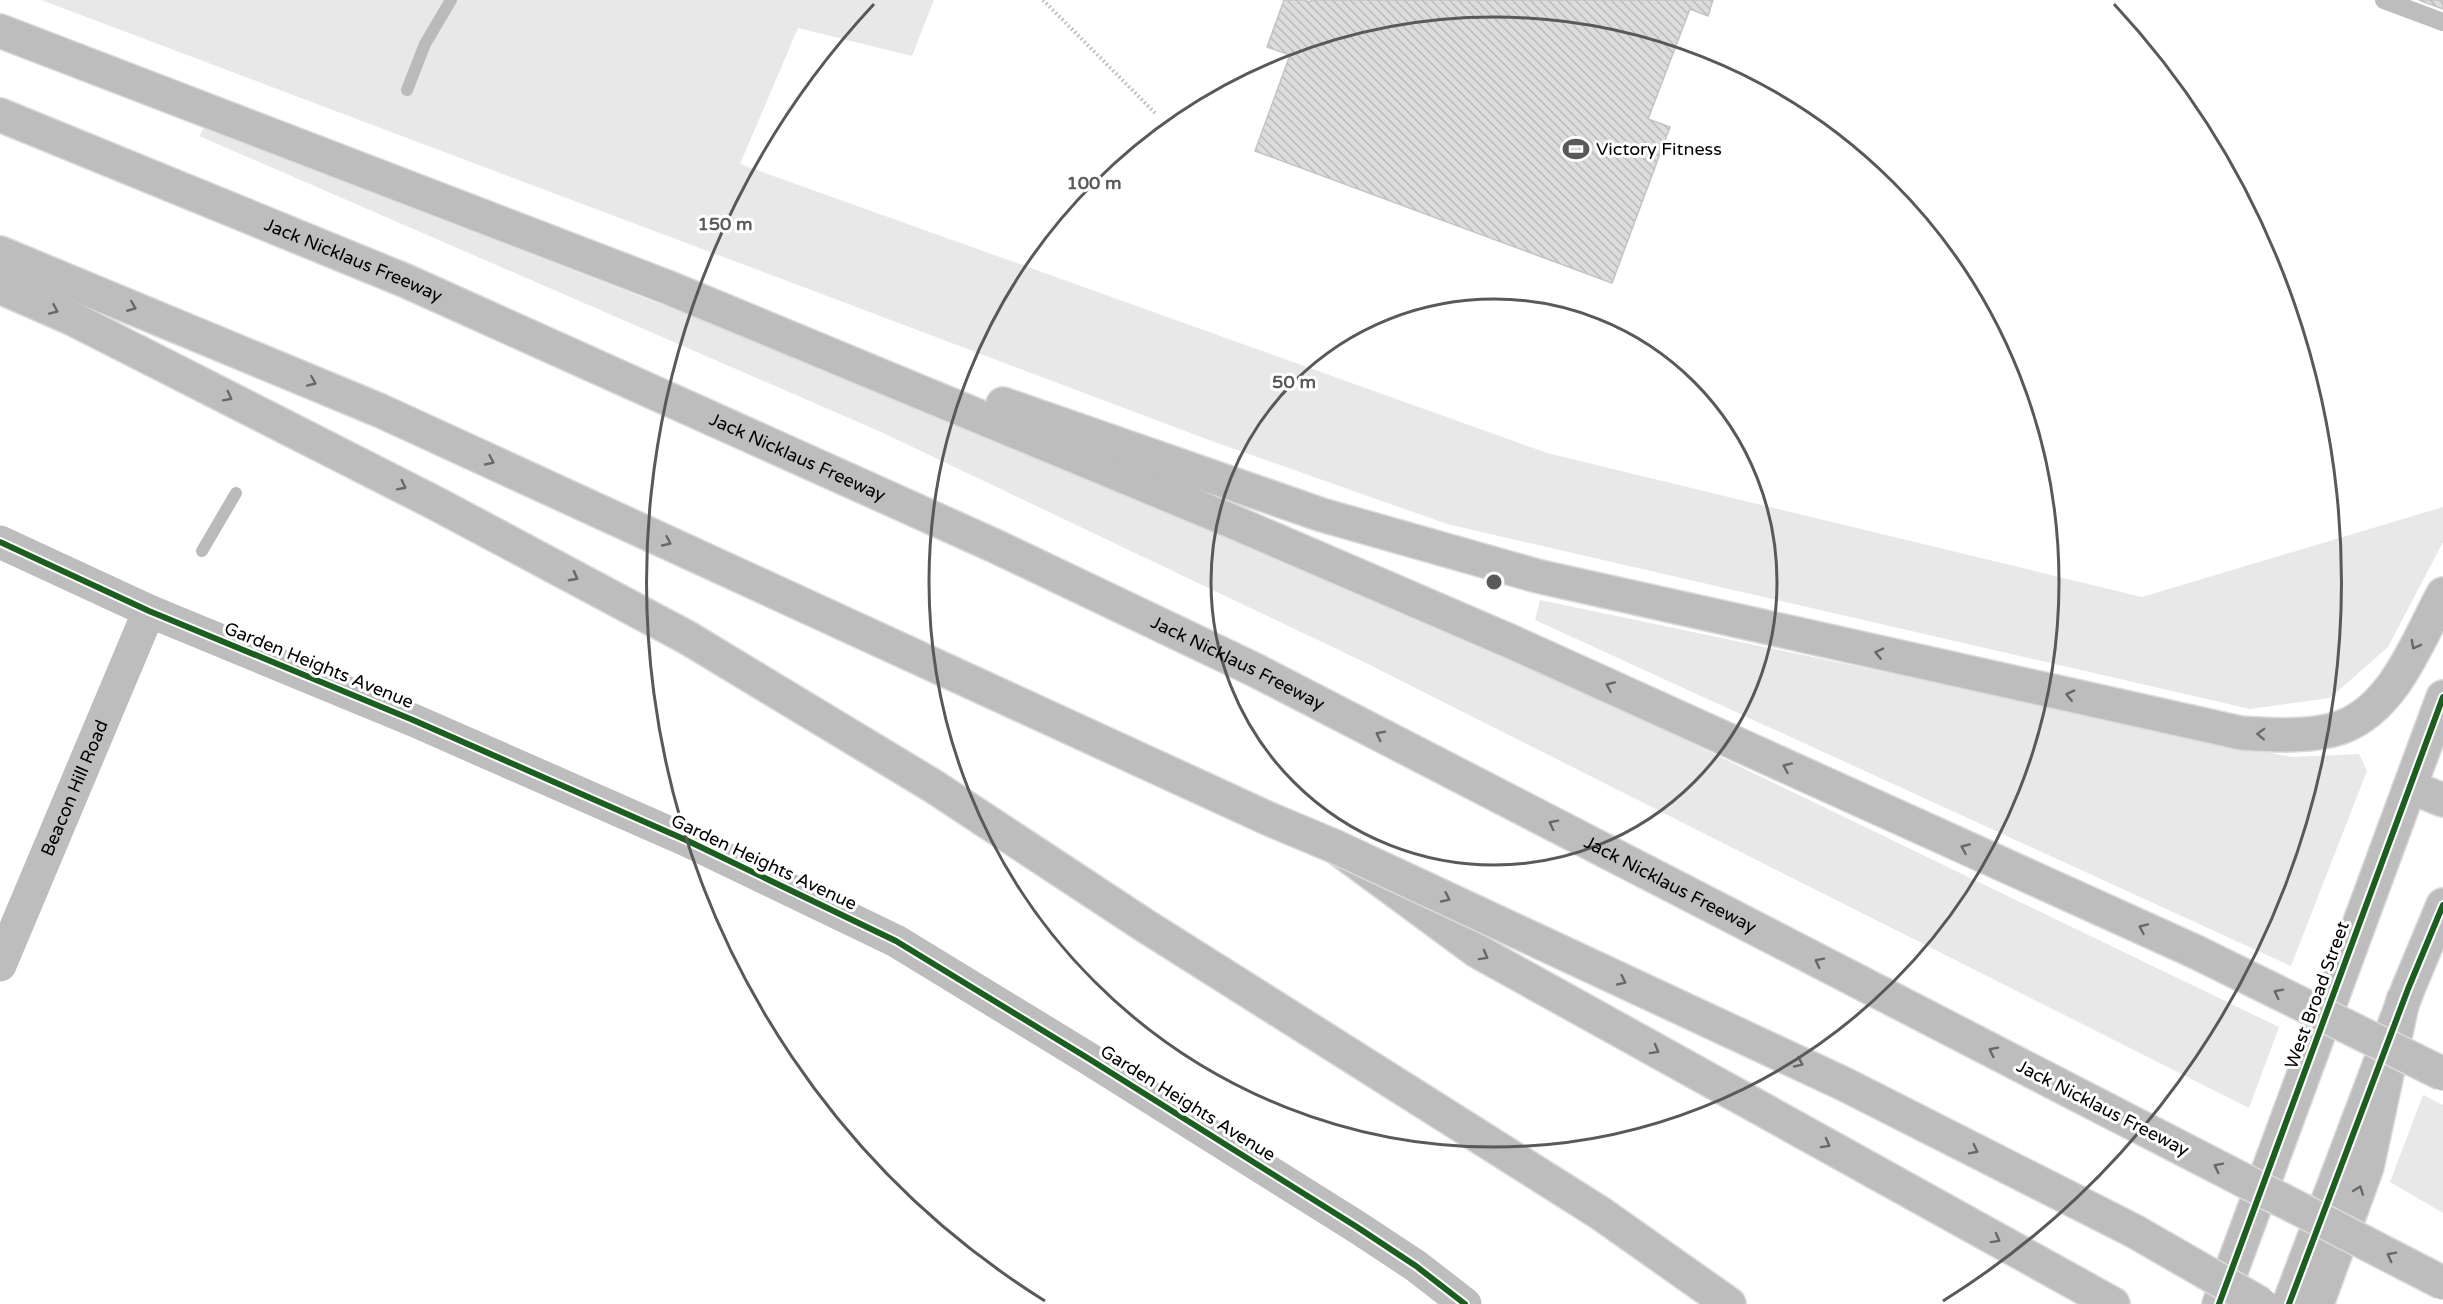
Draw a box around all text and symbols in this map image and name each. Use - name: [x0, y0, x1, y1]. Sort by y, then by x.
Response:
- sports icon: Victory Fitness: [1561, 134, 1591, 164]
- place label: Victory Fitness: [1596, 138, 1722, 160]
- text: 100 m: [1066, 172, 1122, 194]
- street label: Jack Nicklaus Freeway: [261, 213, 446, 307]
- text: 150 m: [697, 213, 753, 235]
- one-way arrow: [126, 300, 137, 312]
- one-way arrow: [47, 303, 58, 315]
- text: 50 m: [1272, 371, 1316, 393]
- one-way arrow: [306, 375, 317, 387]
- one-way arrow: [222, 390, 233, 402]
- street label: Jack Nicklaus Freeway: [706, 408, 889, 506]
- one-way arrow: [484, 454, 495, 466]
- one-way arrow: [395, 479, 406, 490]
- one-way arrow: [661, 535, 672, 547]
- one-way arrow: [568, 570, 578, 581]
- centre of rings: [1484, 572, 1504, 592]
- street label: Jack Nicklaus Freeway: [1147, 611, 1329, 715]
- street label: Garden Heights Avenue: [221, 617, 417, 713]
- one-way arrow: [2411, 639, 2423, 650]
- one-way arrow: [1875, 647, 1885, 660]
- one-way arrow: [1605, 682, 1616, 694]
- one-way arrow: [2065, 690, 2075, 703]
- street label: Beacon Hill Road: [36, 717, 113, 859]
- one-way arrow: [2256, 728, 2265, 741]
- one-way arrow: [1375, 730, 1386, 742]
- one-way arrow: [1783, 762, 1794, 774]
- street label: Garden Heights Avenue: [668, 809, 860, 915]
- one-way arrow: [1548, 820, 1559, 831]
- street label: Jack Nicklaus Freeway: [1581, 831, 1760, 938]
- one-way arrow: [1960, 843, 1971, 855]
- one-way arrow: [1439, 891, 1450, 903]
- street label: West Broad Street: [2280, 918, 2354, 1072]
- one-way arrow: [2138, 923, 2149, 935]
- one-way arrow: [1478, 948, 1489, 960]
- one-way arrow: [1815, 957, 1826, 969]
- one-way arrow: [1616, 973, 1627, 985]
- one-way arrow: [2273, 988, 2284, 1000]
- street label: Garden Heights Avenue: [1096, 1040, 1280, 1166]
- one-way arrow: [1649, 1043, 1659, 1054]
- one-way arrow: [1988, 1047, 1999, 1058]
- one-way arrow: [1793, 1055, 1804, 1067]
- street label: Jack Nicklaus Freeway: [2013, 1055, 2193, 1161]
- one-way arrow: [1820, 1137, 1830, 1148]
- one-way arrow: [1967, 1143, 1978, 1154]
- one-way arrow: [2213, 1163, 2224, 1174]
- one-way arrow: [2351, 1185, 2364, 1196]
- one-way arrow: [1990, 1231, 2001, 1243]
- one-way arrow: [2386, 1252, 2397, 1264]

